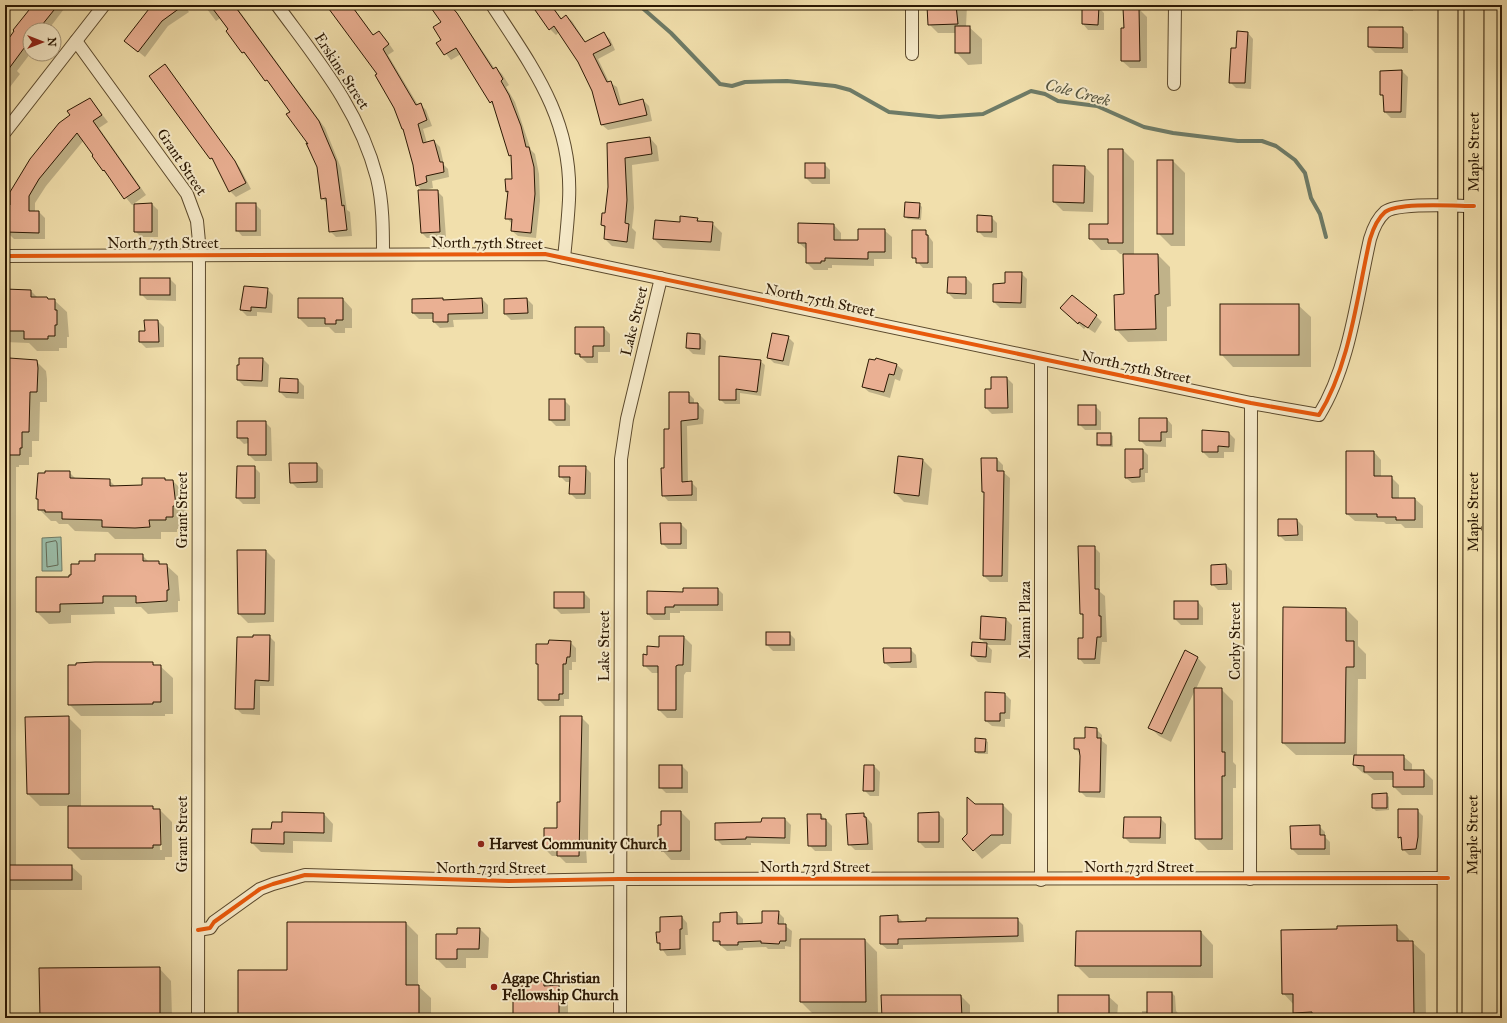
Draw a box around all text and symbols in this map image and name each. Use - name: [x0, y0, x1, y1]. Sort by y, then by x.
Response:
- north arrow: [22, 22, 62, 62]
- street label: Erskine Street: [311, 29, 374, 113]
- text: N: [45, 37, 58, 47]
- water label: Cole Creek: [1043, 75, 1112, 110]
- street label: Maple Street: [1465, 111, 1483, 192]
- street label: Grant Street: [153, 125, 211, 199]
- street label: North 75th Street: [431, 233, 544, 253]
- street label: North 75th Street: [107, 234, 220, 252]
- street label: North 75th Street: [763, 280, 877, 321]
- street label: Lake Street: [617, 284, 651, 358]
- street label: North 75th Street: [1079, 347, 1193, 388]
- street label: Grant Street: [173, 471, 191, 548]
- street label: Maple Street: [1464, 471, 1482, 552]
- street label: Miami Plaza: [1016, 580, 1034, 659]
- street label: Corby Street: [1226, 601, 1244, 680]
- street label: Lake Street: [595, 610, 613, 682]
- street label: Maple Street: [1463, 794, 1481, 875]
- street label: Grant Street: [173, 795, 191, 872]
- place label: Harvest Community Church: [489, 835, 667, 854]
- marker: Harvest Community Church: [476, 839, 486, 849]
- street label: North 73rd Street: [760, 858, 871, 876]
- street label: North 73rd Street: [1084, 858, 1195, 876]
- street label: North 73rd Street: [436, 859, 547, 877]
- place label: Agape Christian Fellowship Church: [501, 969, 619, 1005]
- marker: Agape Christian Fellowship Church: [489, 982, 499, 992]

